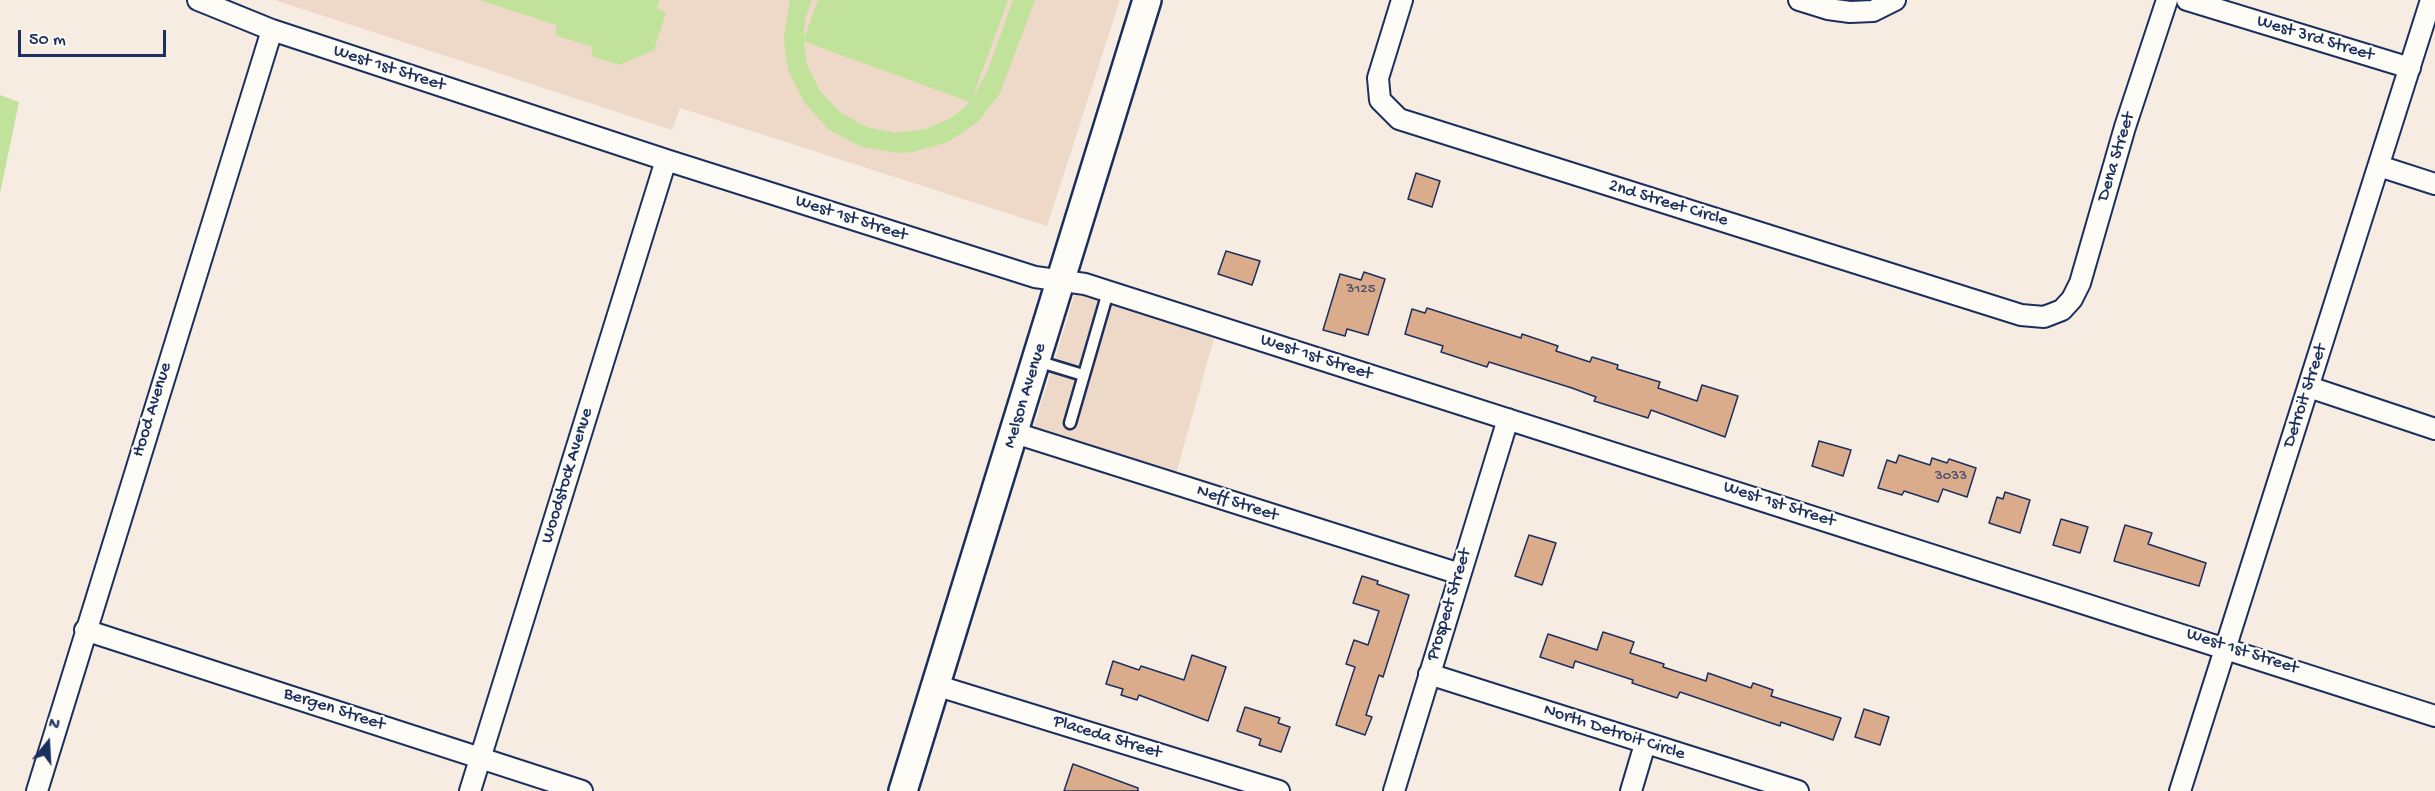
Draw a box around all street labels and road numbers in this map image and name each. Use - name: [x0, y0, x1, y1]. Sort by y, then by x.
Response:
- street label: West 3rd Street: [2254, 11, 2376, 67]
- street label: West 1st Street: [330, 41, 448, 97]
- street label: Dena Street: [2093, 110, 2141, 204]
- street label: 2nd Street Circle: [1606, 176, 1730, 232]
- street label: West 1st Street: [792, 191, 910, 247]
- street label: West 1st Street: [1257, 330, 1375, 386]
- street label: Melson Avenue: [1000, 341, 1052, 451]
- street label: Detroit Street: [2279, 341, 2333, 451]
- street label: Hood Avenue: [128, 360, 178, 460]
- street label: Woodstock Avenue: [537, 406, 599, 546]
- street label: West 1st Street: [1720, 477, 1838, 533]
- street label: Neff Street: [1194, 481, 1280, 527]
- street label: Prospect Street: [1423, 546, 1477, 664]
- street label: West 1st Street: [2183, 624, 2301, 680]
- street label: Bergen Street: [281, 683, 387, 737]
- street label: North Detroit Circle: [1540, 700, 1688, 766]
- street label: Placeda Street: [1050, 711, 1164, 765]

